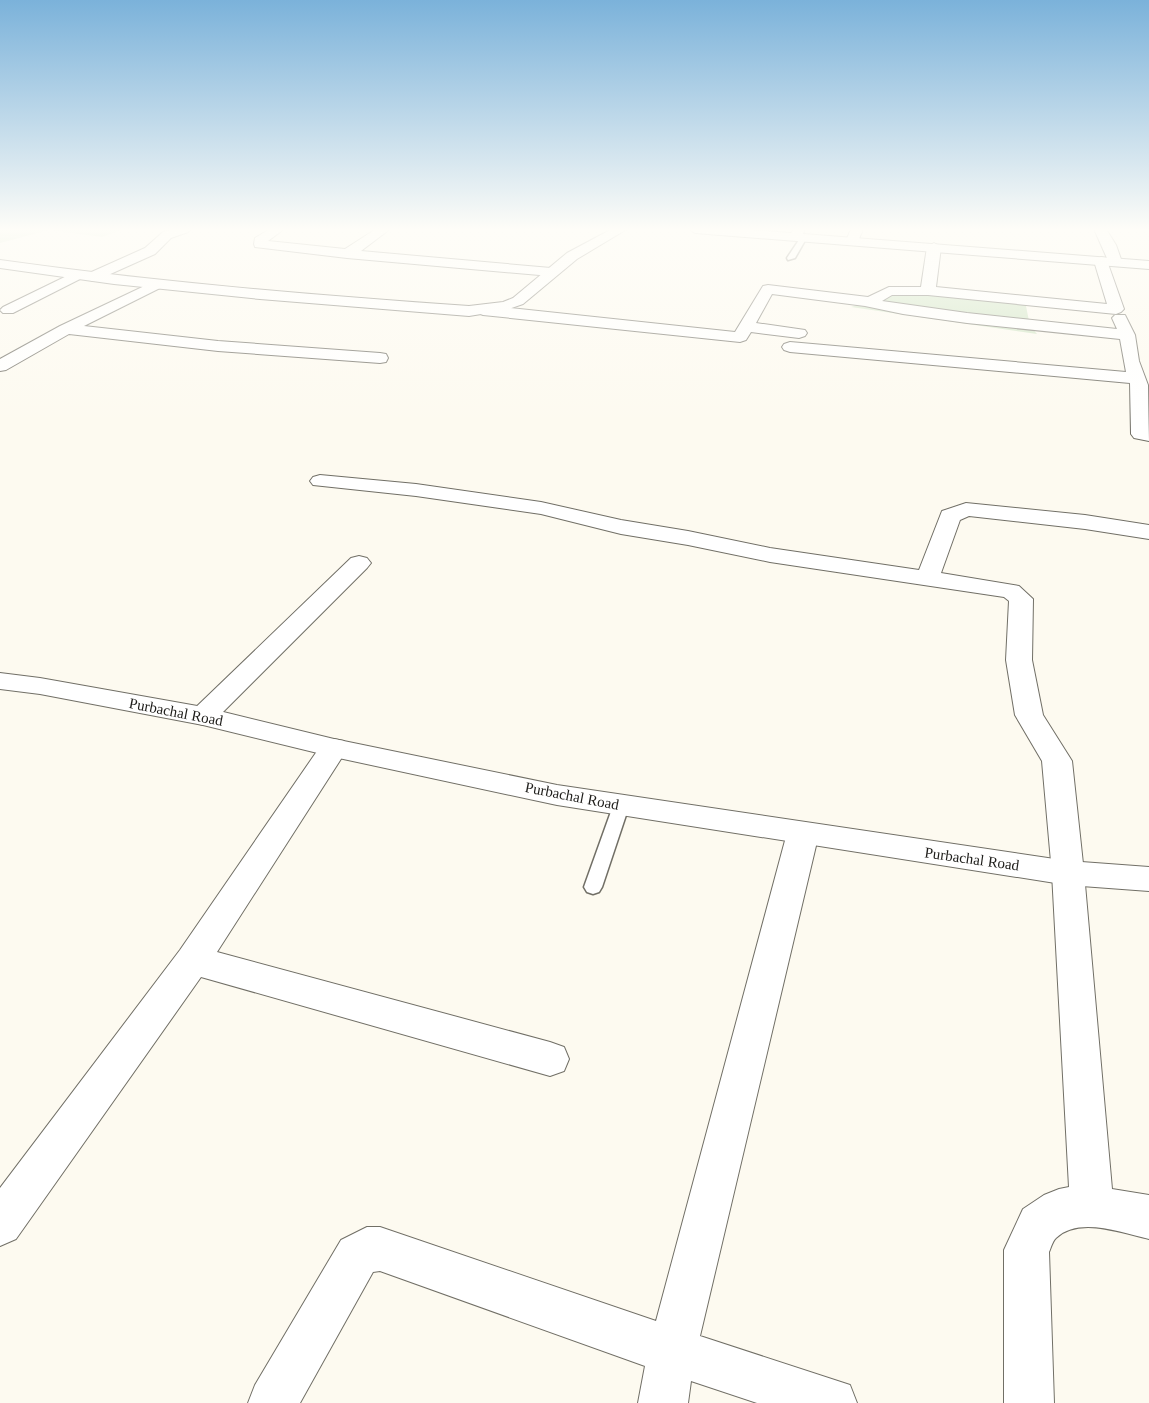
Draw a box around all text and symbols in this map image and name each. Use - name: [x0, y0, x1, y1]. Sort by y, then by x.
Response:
- street label: Purbachal Road: [128, 695, 225, 729]
- street label: Purbachal Road: [524, 779, 621, 813]
- street label: Purbachal Road: [924, 844, 1021, 874]

